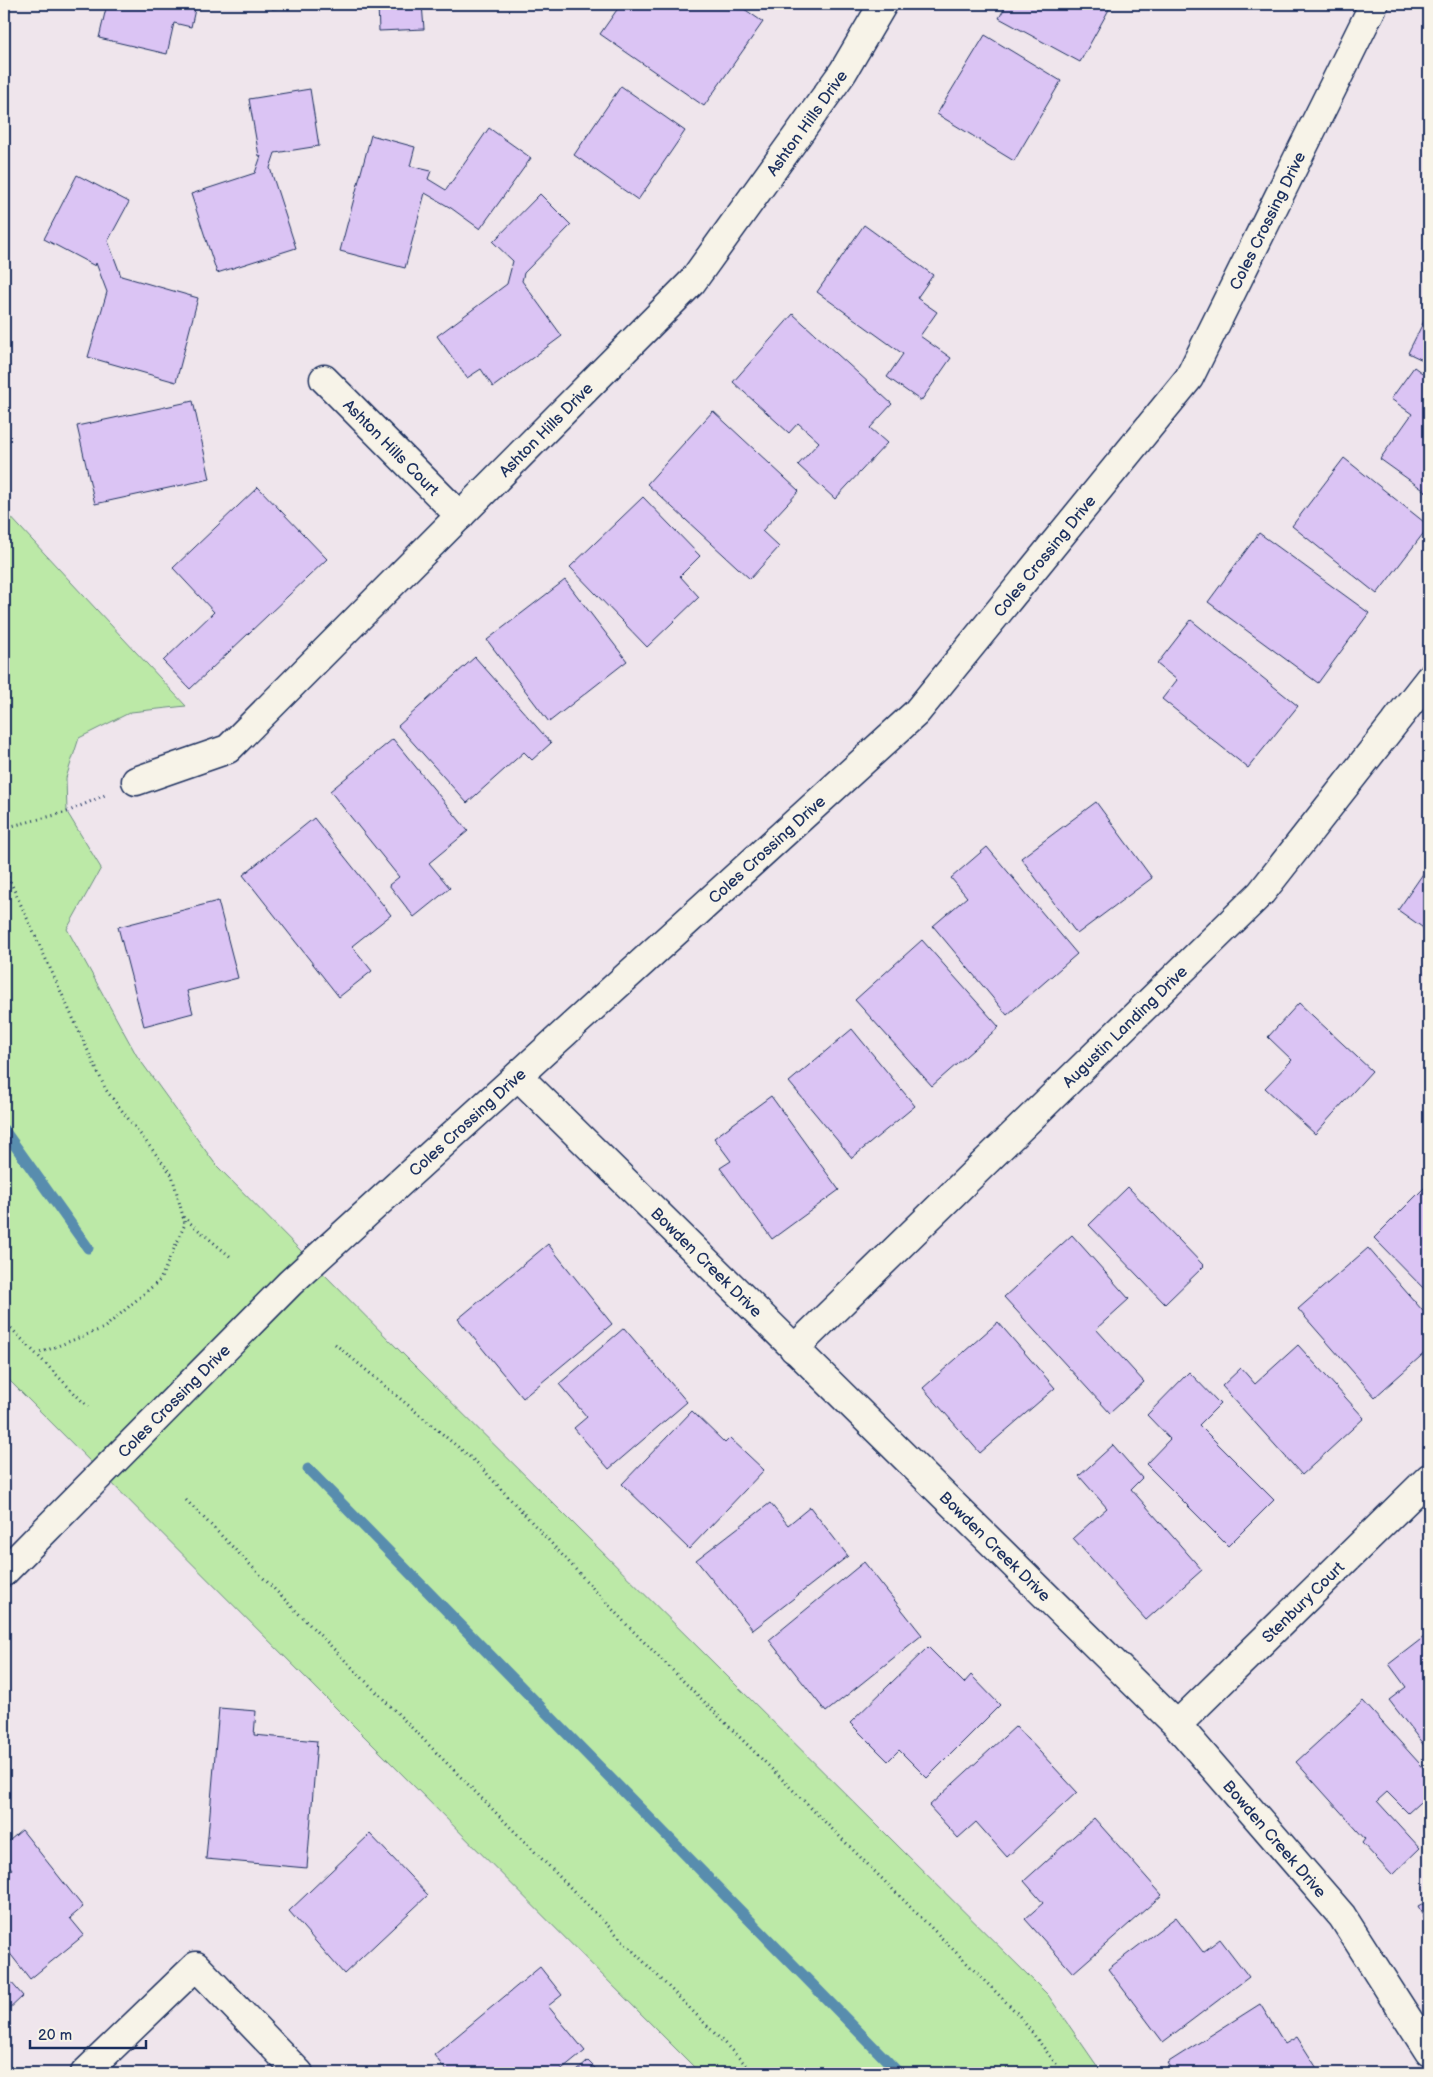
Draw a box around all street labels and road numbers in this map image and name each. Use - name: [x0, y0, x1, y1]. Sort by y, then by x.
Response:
- street label: Ashton Hills Drive: [763, 67, 852, 180]
- street label: Coles Crossing Drive: [1226, 149, 1311, 293]
- street label: Ashton Hills Drive: [496, 379, 598, 482]
- street label: Ashton Hills Court: [339, 396, 442, 500]
- street label: Coles Crossing Drive: [990, 492, 1101, 621]
- street label: Coles Crossing Drive: [705, 792, 830, 908]
- street label: Augustin Landing Drive: [1059, 962, 1192, 1092]
- street label: Coles Crossing Drive: [406, 1065, 531, 1181]
- street label: Bowden Creek Drive: [646, 1204, 766, 1322]
- street label: Coles Crossing Drive: [115, 1341, 235, 1462]
- street label: Bowden Creek Drive: [935, 1488, 1054, 1606]
- street label: Stenbury Court: [1259, 1558, 1349, 1647]
- street label: Bowden Creek Drive: [1218, 1777, 1330, 1902]

